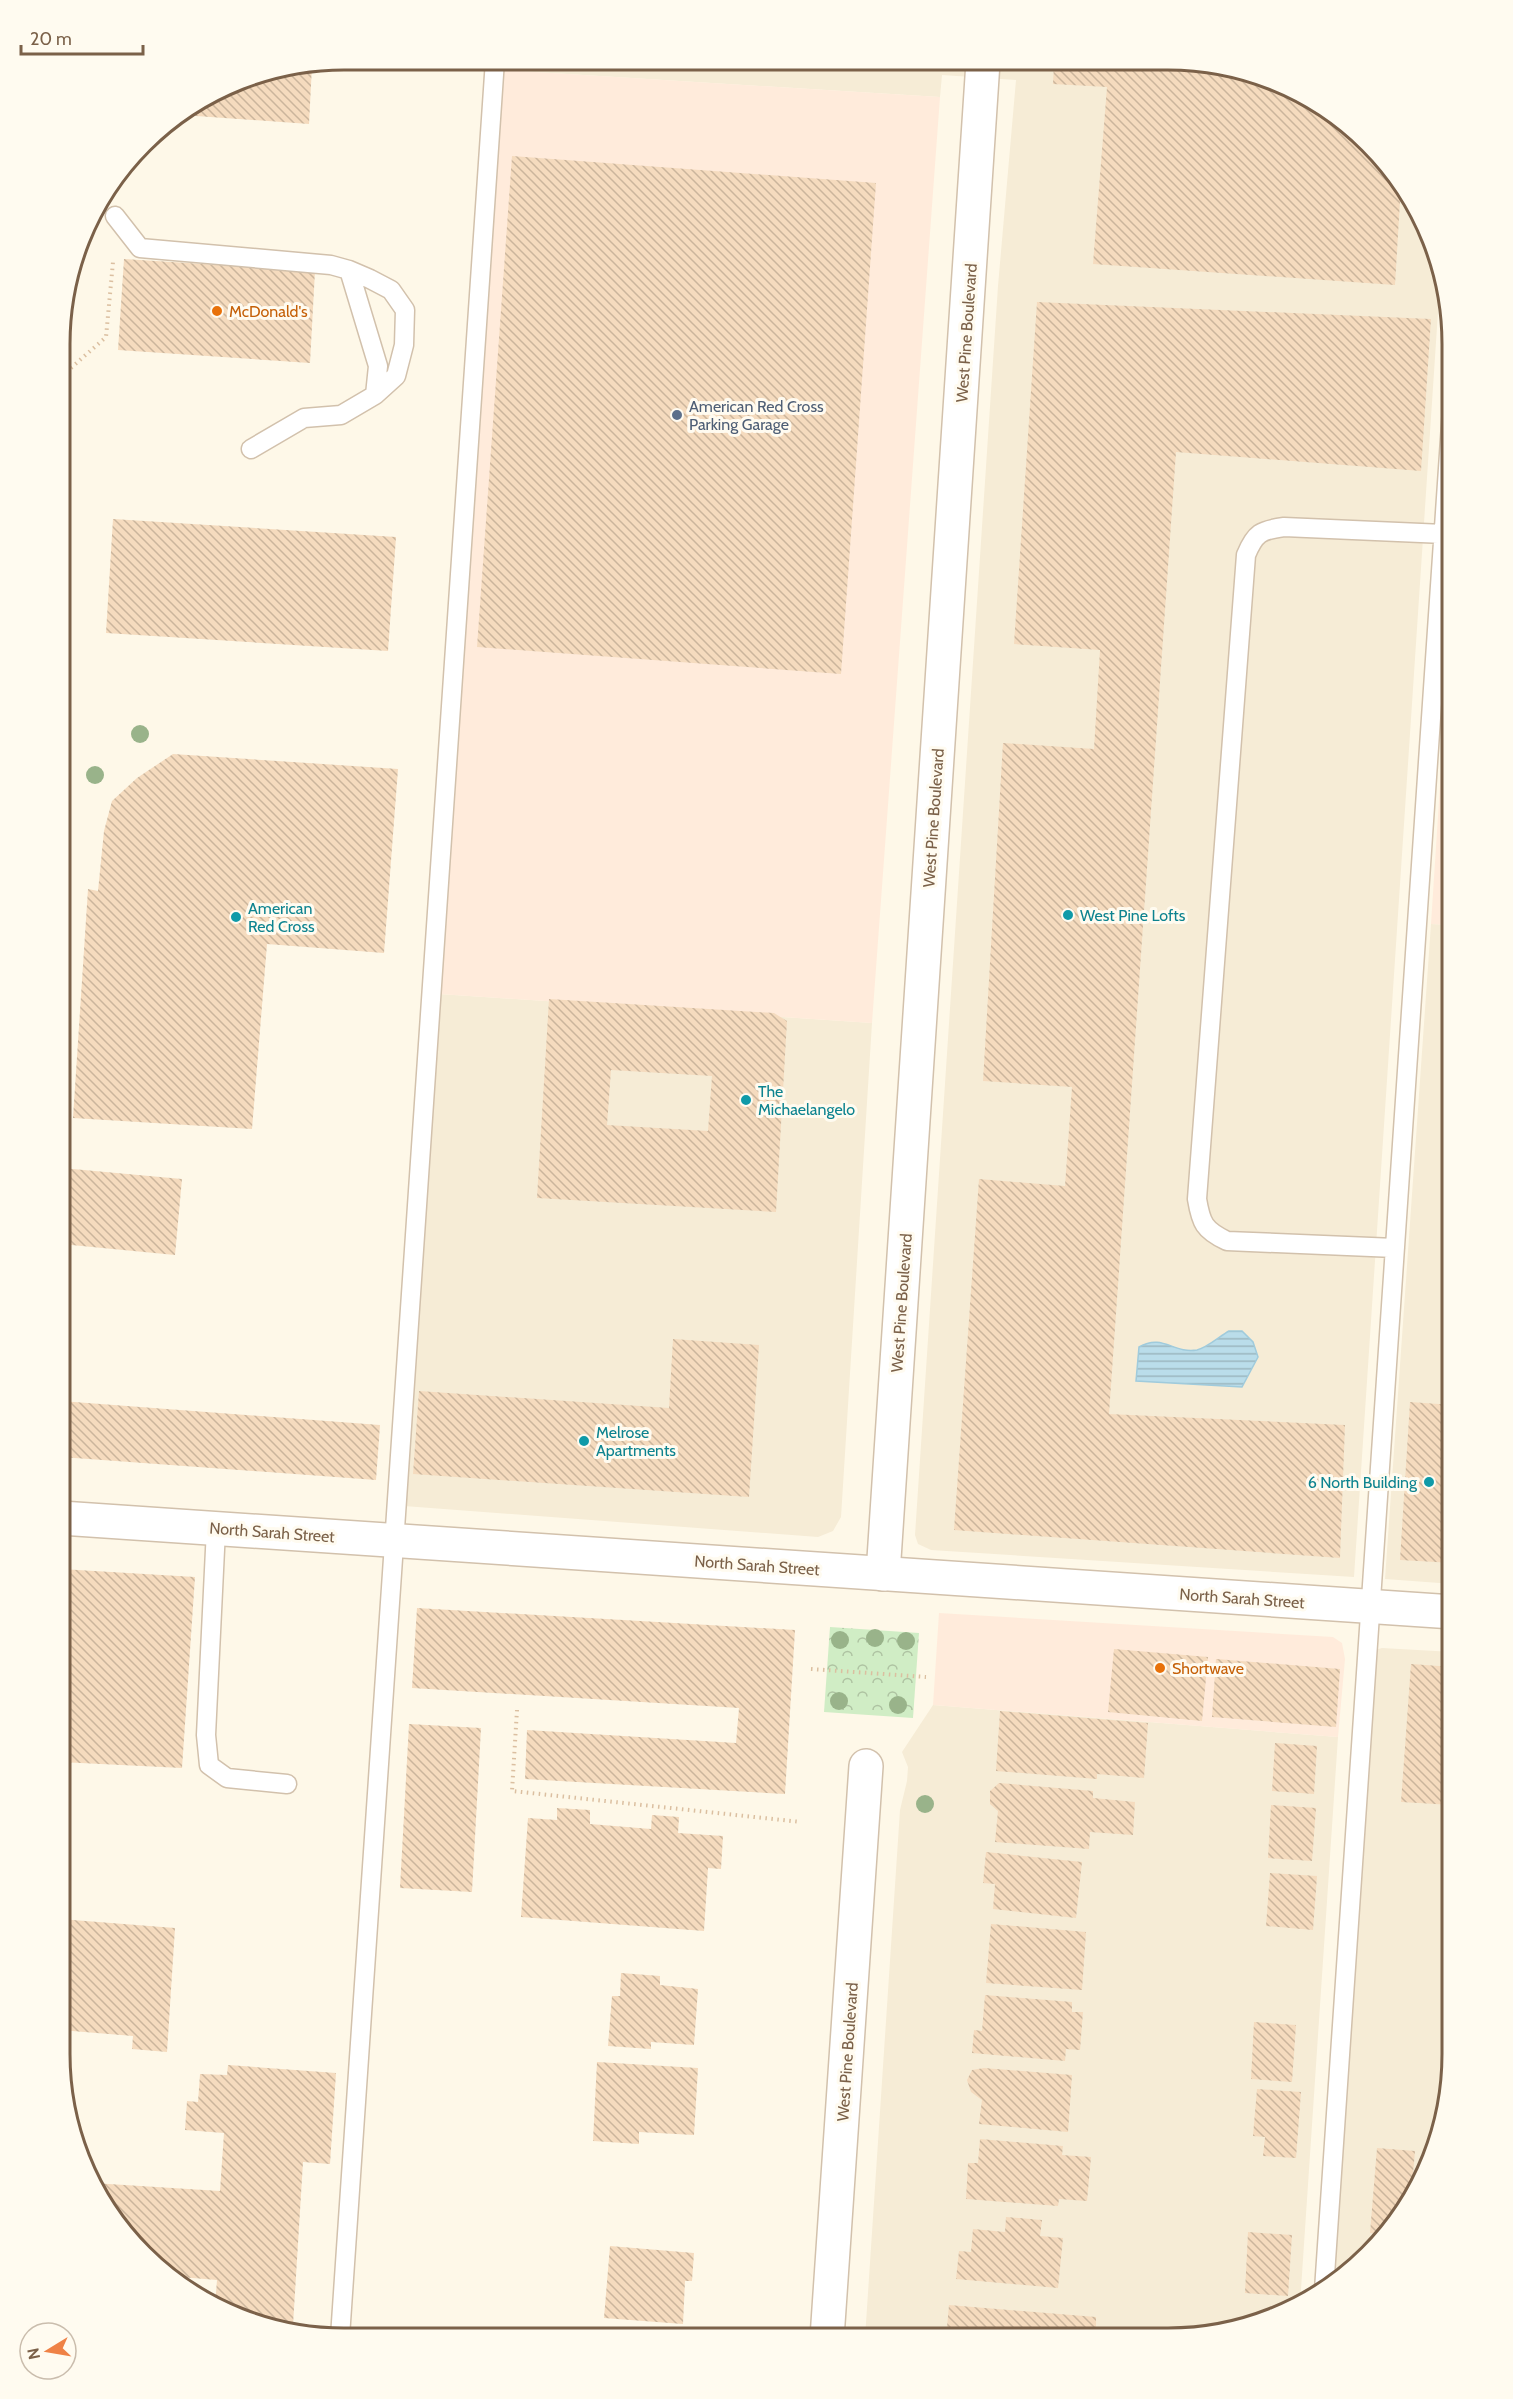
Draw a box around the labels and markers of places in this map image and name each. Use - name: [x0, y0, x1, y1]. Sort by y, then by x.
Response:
- place label: McDonald's: [229, 302, 308, 321]
- marker: McDonald's: [210, 304, 224, 318]
- place label: American Red Cross Parking Garage: [689, 397, 824, 434]
- marker: American Red Cross Parking Garage: [670, 408, 684, 422]
- place label: American Red Cross: [248, 899, 315, 936]
- place label: West Pine Lofts: [1080, 906, 1186, 925]
- marker: West Pine Lofts: [1061, 908, 1075, 922]
- marker: American Red Cross: [229, 910, 243, 924]
- place label: The Michaelangelo: [758, 1082, 855, 1119]
- marker: The Michaelangelo: [739, 1093, 753, 1107]
- place label: Melrose Apartments: [596, 1423, 676, 1460]
- marker: Melrose Apartments: [577, 1434, 591, 1448]
- place label: 6 North Building: [1308, 1473, 1418, 1492]
- marker: 6 North Building: [1422, 1475, 1436, 1489]
- place label: Shortwave: [1172, 1659, 1244, 1678]
- marker: Shortwave: [1153, 1661, 1167, 1675]

